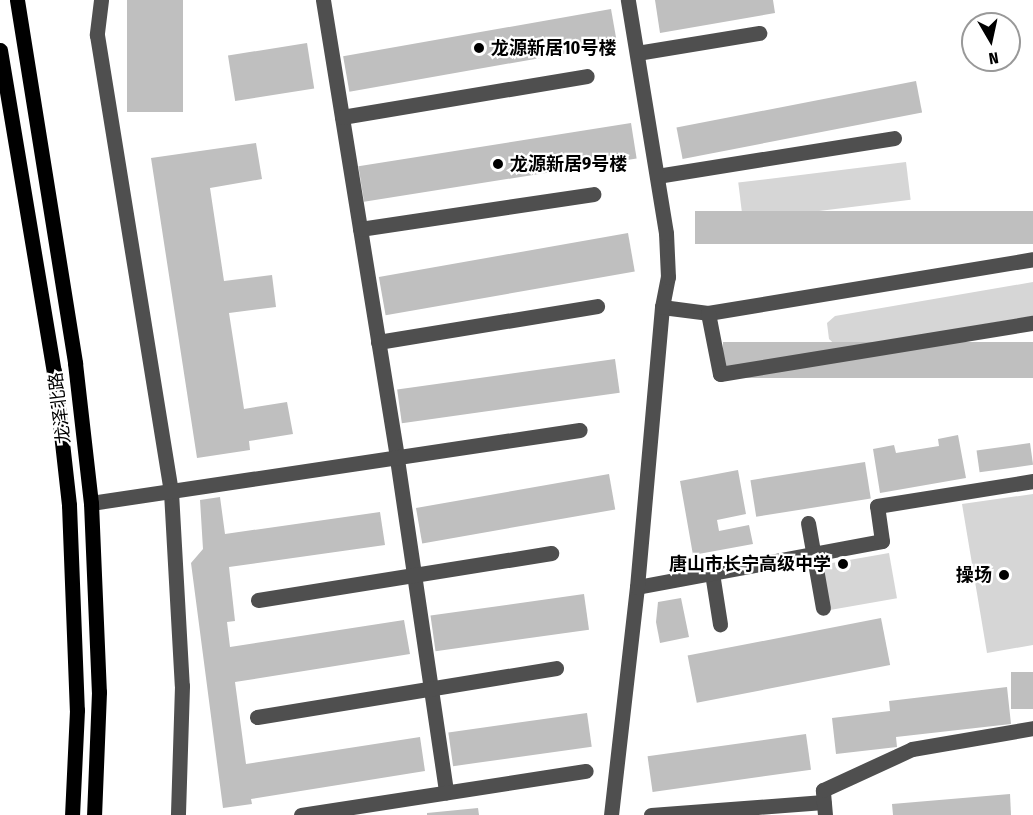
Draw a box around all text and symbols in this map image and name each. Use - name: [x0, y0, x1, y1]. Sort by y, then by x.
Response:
- north arrow: [961, 12, 1021, 72]
- place label: 龙源新居10号楼: [491, 37, 616, 59]
- marker: 龙源新居10号楼: [472, 41, 486, 55]
- text: N: [987, 48, 1000, 68]
- place label: 龙源新居9号楼: [510, 153, 627, 175]
- marker: 龙源新居9号楼: [491, 157, 505, 171]
- street label: 龙泽北路: [45, 371, 75, 445]
- place label: 唐山市长宁高级中学: [669, 553, 831, 575]
- marker: 唐山市长宁高级中学: [836, 557, 850, 571]
- place label: 操场: [956, 564, 992, 586]
- marker: 操场: [997, 568, 1011, 582]

